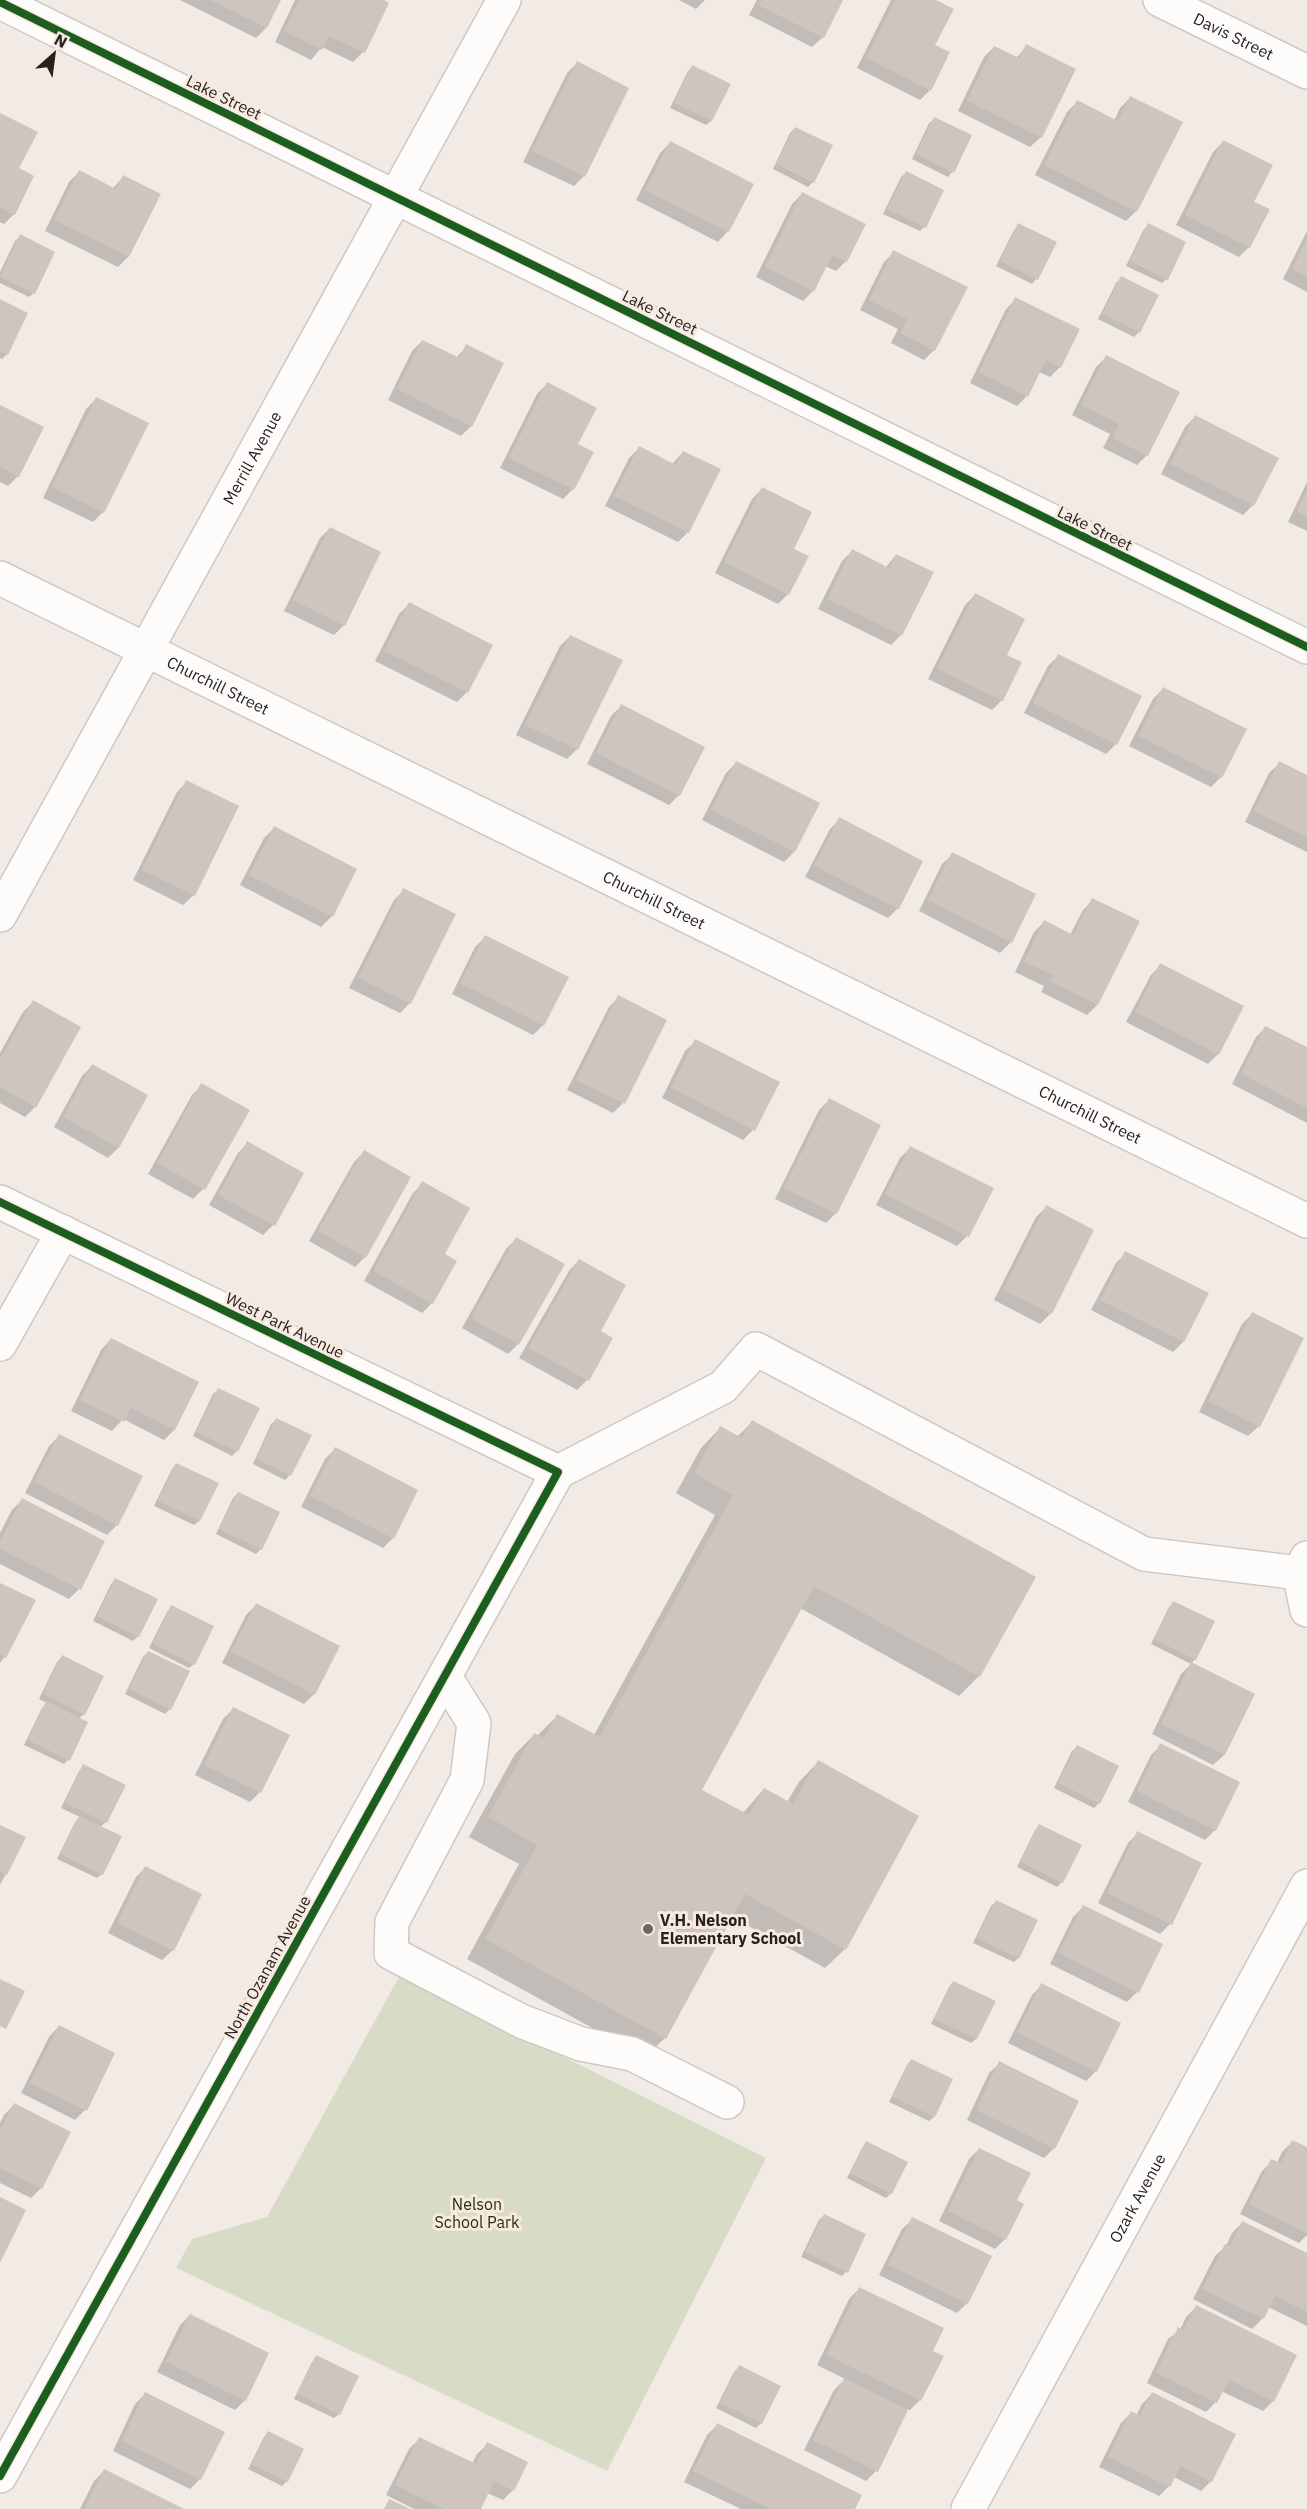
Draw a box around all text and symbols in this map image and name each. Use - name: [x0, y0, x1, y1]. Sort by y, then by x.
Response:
- street label: Davis Street: [1190, 8, 1277, 64]
- north arrow: [24, 24, 84, 84]
- text: N: [51, 29, 71, 52]
- street label: Lake Street: [183, 70, 265, 124]
- street label: Lake Street: [619, 285, 701, 339]
- street label: Merrill Avenue: [218, 407, 286, 508]
- street label: Lake Street: [1054, 501, 1136, 555]
- street label: Churchill Street: [164, 652, 272, 719]
- street label: Churchill Street: [600, 866, 709, 933]
- street label: Churchill Street: [1036, 1081, 1145, 1148]
- street label: West Park Avenue: [222, 1288, 348, 1362]
- street label: North Ozanam Avenue: [219, 1892, 315, 2042]
- place label: V.H. Nelson Elementary School: [660, 1910, 801, 1948]
- marker: V.H. Nelson Elementary School: [641, 1922, 655, 1936]
- street label: Ozark Avenue: [1105, 2150, 1170, 2246]
- park label: Nelson School Park: [435, 2194, 520, 2232]

